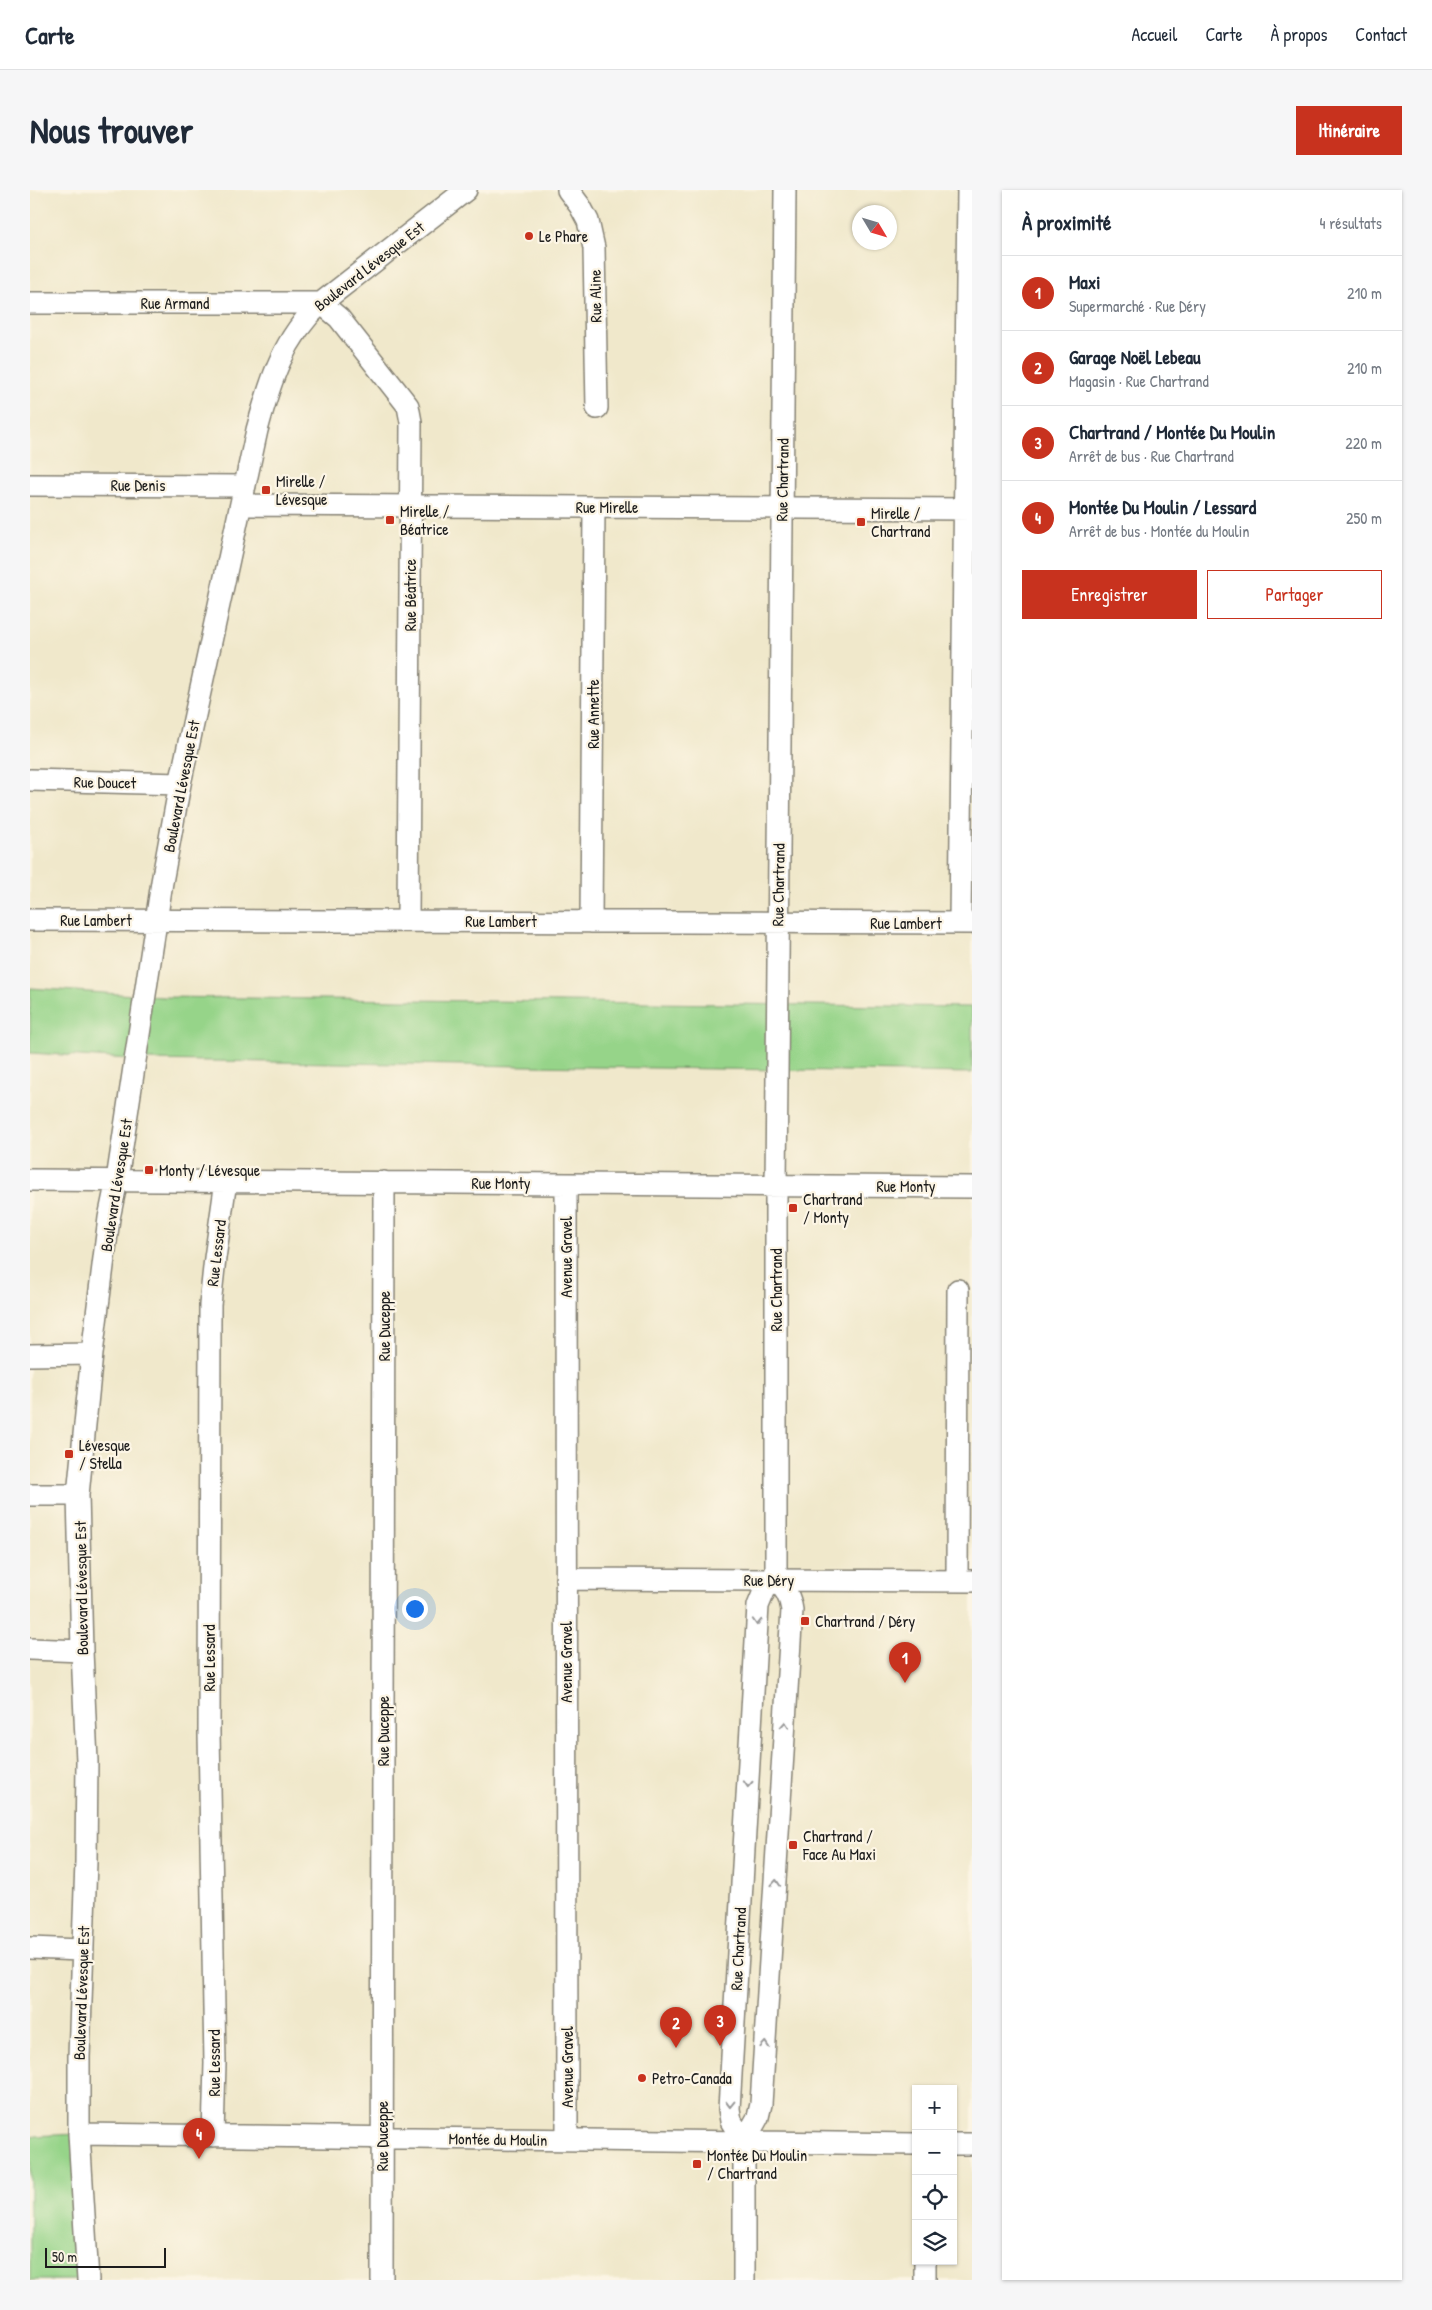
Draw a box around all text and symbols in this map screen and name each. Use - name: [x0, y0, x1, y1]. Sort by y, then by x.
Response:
- text: Carte: [25, 19, 75, 51]
- text: Accueil: [1131, 22, 1177, 47]
- text: Carte: [1205, 22, 1243, 47]
- text: À propos: [1271, 22, 1327, 47]
- text: Contact: [1355, 22, 1407, 47]
- button: Itinéraire: [1296, 106, 1402, 155]
- text: Nous trouver: [30, 107, 193, 154]
- north arrow: [852, 205, 897, 250]
- text: À proximité: [1022, 208, 1111, 237]
- text: 4 résultats: [1320, 212, 1382, 234]
- street label: Boulevard Lévesque Est: [309, 216, 429, 316]
- place label: Le Phare: [539, 225, 589, 247]
- marker: Le Phare: [523, 230, 535, 242]
- street label: Rue Aline: [584, 269, 606, 323]
- text: Maxi: [1069, 269, 1101, 295]
- text: 1: [1035, 282, 1041, 304]
- text: 210 m: [1347, 282, 1382, 304]
- street label: Rue Armand: [141, 292, 209, 314]
- text: Supermarché · Rue Déry: [1069, 295, 1206, 317]
- text: Garage Noël Lebeau: [1069, 344, 1201, 370]
- text: 2: [1034, 357, 1042, 379]
- text: 210 m: [1347, 357, 1382, 379]
- text: Magasin · Rue Chartrand: [1069, 370, 1209, 392]
- text: Chartrand / Montée Du Moulin: [1069, 419, 1275, 445]
- text: 3: [1034, 432, 1042, 454]
- text: 220 m: [1345, 432, 1382, 454]
- street label: Rue Chartrand: [770, 438, 794, 522]
- text: Arrêt de bus · Rue Chartrand: [1069, 445, 1234, 467]
- place label: Mirelle / Lévesque: [276, 470, 328, 510]
- street label: Rue Denis: [111, 474, 165, 496]
- marker: Mirelle / Lévesque: [260, 484, 272, 496]
- text: Montée Du Moulin / Lessard: [1069, 494, 1256, 520]
- street label: Rue Mirelle: [576, 496, 639, 518]
- place label: Mirelle / Béatrice: [400, 500, 450, 540]
- place label: Mirelle / Chartrand: [871, 502, 930, 542]
- text: 4: [1035, 507, 1041, 529]
- text: 250 m: [1346, 507, 1382, 529]
- marker: Mirelle / Béatrice: [384, 514, 396, 526]
- marker: Mirelle / Chartrand: [855, 516, 867, 528]
- text: Arrêt de bus · Montée du Moulin: [1069, 520, 1250, 542]
- street label: Rue Béatrice: [399, 558, 421, 631]
- button: Enregistrer: [1022, 570, 1197, 619]
- button: Partager: [1207, 570, 1382, 619]
- street label: Rue Annette: [582, 679, 604, 749]
- street label: Boulevard Lévesque Est: [157, 718, 205, 854]
- street label: Rue Doucet: [74, 770, 137, 794]
- street label: Rue Chartrand: [766, 843, 790, 927]
- street label: Rue Lambert: [60, 909, 132, 931]
- street label: Rue Lambert: [465, 910, 537, 932]
- street label: Rue Lambert: [870, 912, 942, 934]
- street label: Boulevard Lévesque Est: [95, 1117, 137, 1253]
- place label: Monty / Lévesque: [159, 1159, 261, 1181]
- marker: Monty / Lévesque: [143, 1164, 155, 1176]
- street label: Rue Monty: [471, 1172, 531, 1194]
- street label: Rue Monty: [876, 1175, 936, 1197]
- place label: Chartrand / Monty: [803, 1188, 862, 1228]
- marker: Chartrand / Monty: [787, 1202, 799, 1214]
- street label: Avenue Gravel: [555, 1216, 577, 1298]
- street label: Rue Lessard: [201, 1218, 231, 1288]
- street label: Rue Chartrand: [765, 1248, 787, 1332]
- street label: Rue Duceppe: [373, 1290, 395, 1361]
- place label: Lévesque / Stella: [79, 1434, 131, 1474]
- marker: Lévesque / Stella: [63, 1448, 75, 1460]
- street label: Boulevard Lévesque Est: [69, 1520, 93, 1655]
- street label: Rue Déry: [744, 1569, 795, 1591]
- your location: [402, 1596, 428, 1622]
- place label: Chartrand / Déry: [815, 1610, 916, 1632]
- marker: Chartrand / Déry: [799, 1615, 811, 1627]
- one-way arrow: [752, 1618, 763, 1626]
- street label: Avenue Gravel: [555, 1621, 577, 1703]
- street label: Rue Lessard: [198, 1624, 220, 1692]
- pin: 1: [889, 1642, 921, 1683]
- street label: Rue Duceppe: [372, 1695, 394, 1766]
- one-way arrow: [780, 1721, 791, 1729]
- one-way arrow: [742, 1781, 753, 1789]
- place label: Chartrand / Face Au Maxi: [802, 1825, 876, 1865]
- marker: Chartrand / Face Au Maxi: [787, 1839, 799, 1851]
- one-way arrow: [770, 1878, 781, 1886]
- street label: Rue Chartrand: [725, 1907, 751, 1991]
- street label: Boulevard Lévesque Est: [68, 1925, 94, 2060]
- pin: 3: [704, 2005, 736, 2046]
- pin: 2: [660, 2007, 692, 2048]
- street label: Avenue Gravel: [556, 2026, 578, 2108]
- street label: Rue Lessard: [203, 2029, 225, 2097]
- one-way arrow: [760, 2041, 771, 2049]
- place label: Petro-Canada: [652, 2067, 732, 2089]
- marker: Petro-Canada: [636, 2072, 648, 2084]
- map controls: [912, 2085, 957, 2265]
- button: +: [912, 2085, 957, 2130]
- street label: Rue Duceppe: [371, 2100, 393, 2171]
- one-way arrow: [725, 2100, 735, 2108]
- pin: 4: [183, 2118, 215, 2159]
- street label: Montée du Moulin: [448, 2127, 548, 2151]
- button: −: [912, 2130, 957, 2175]
- place label: Montée Du Moulin / Chartrand: [707, 2144, 807, 2184]
- marker: Montée Du Moulin / Chartrand: [691, 2158, 703, 2170]
- button: locate: [912, 2175, 957, 2220]
- button: layers: [912, 2220, 957, 2265]
- scale bar: [45, 2245, 166, 2268]
- text: 50 m: [52, 2247, 77, 2266]

